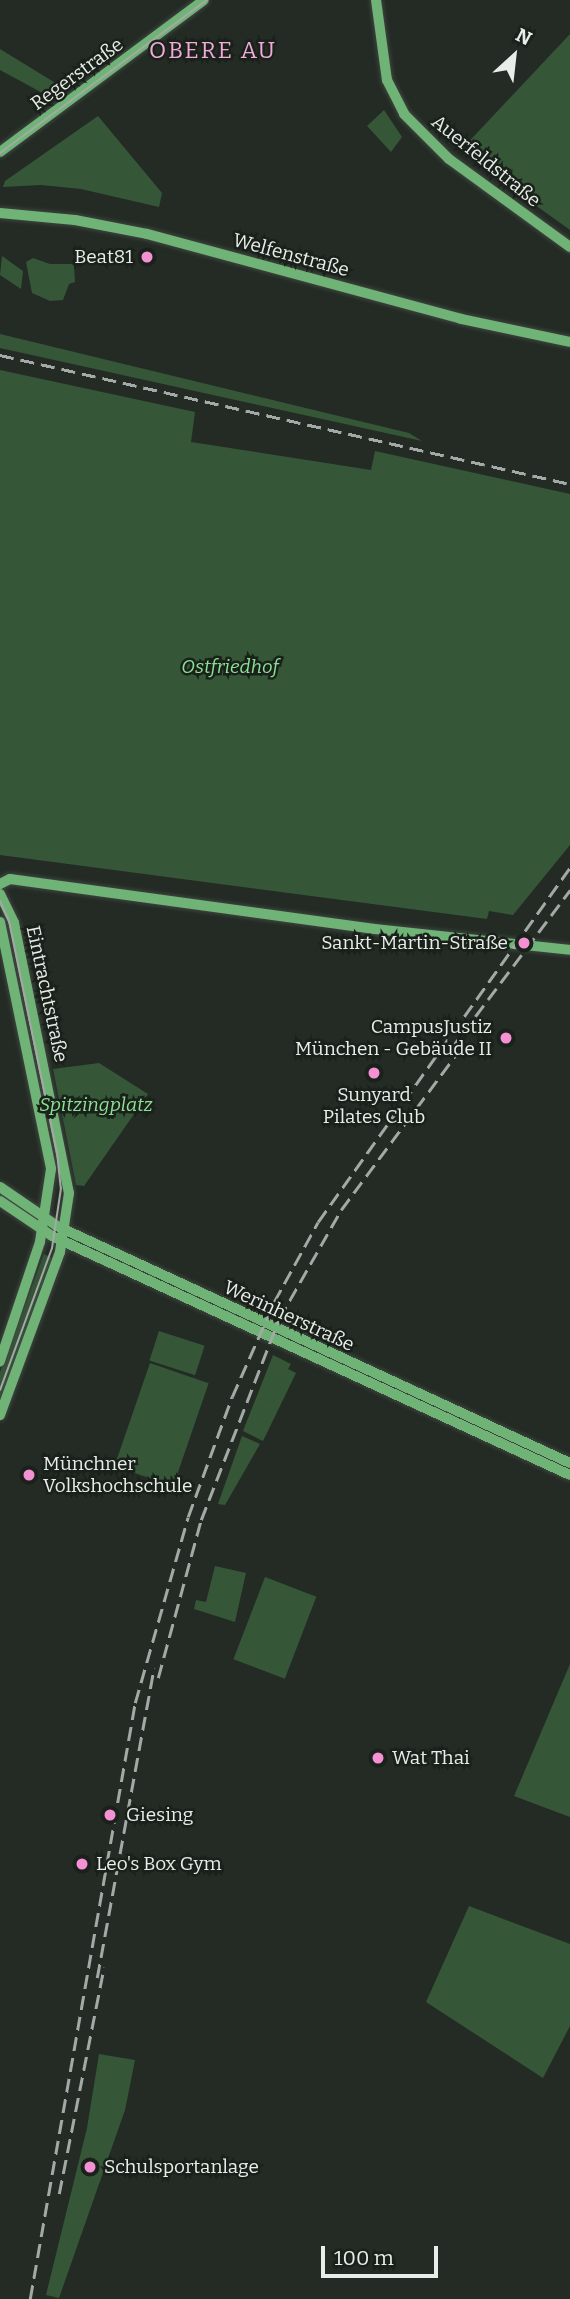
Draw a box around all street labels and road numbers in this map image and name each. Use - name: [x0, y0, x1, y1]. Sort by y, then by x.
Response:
- street label: Regerstraße: [27, 33, 127, 115]
- street label: Auerfeldstraße: [427, 110, 545, 212]
- street label: Welfenstraße: [230, 229, 352, 281]
- street label: Eintrachtstraße: [21, 924, 73, 1064]
- street label: Werinherstraße: [220, 1276, 358, 1356]

